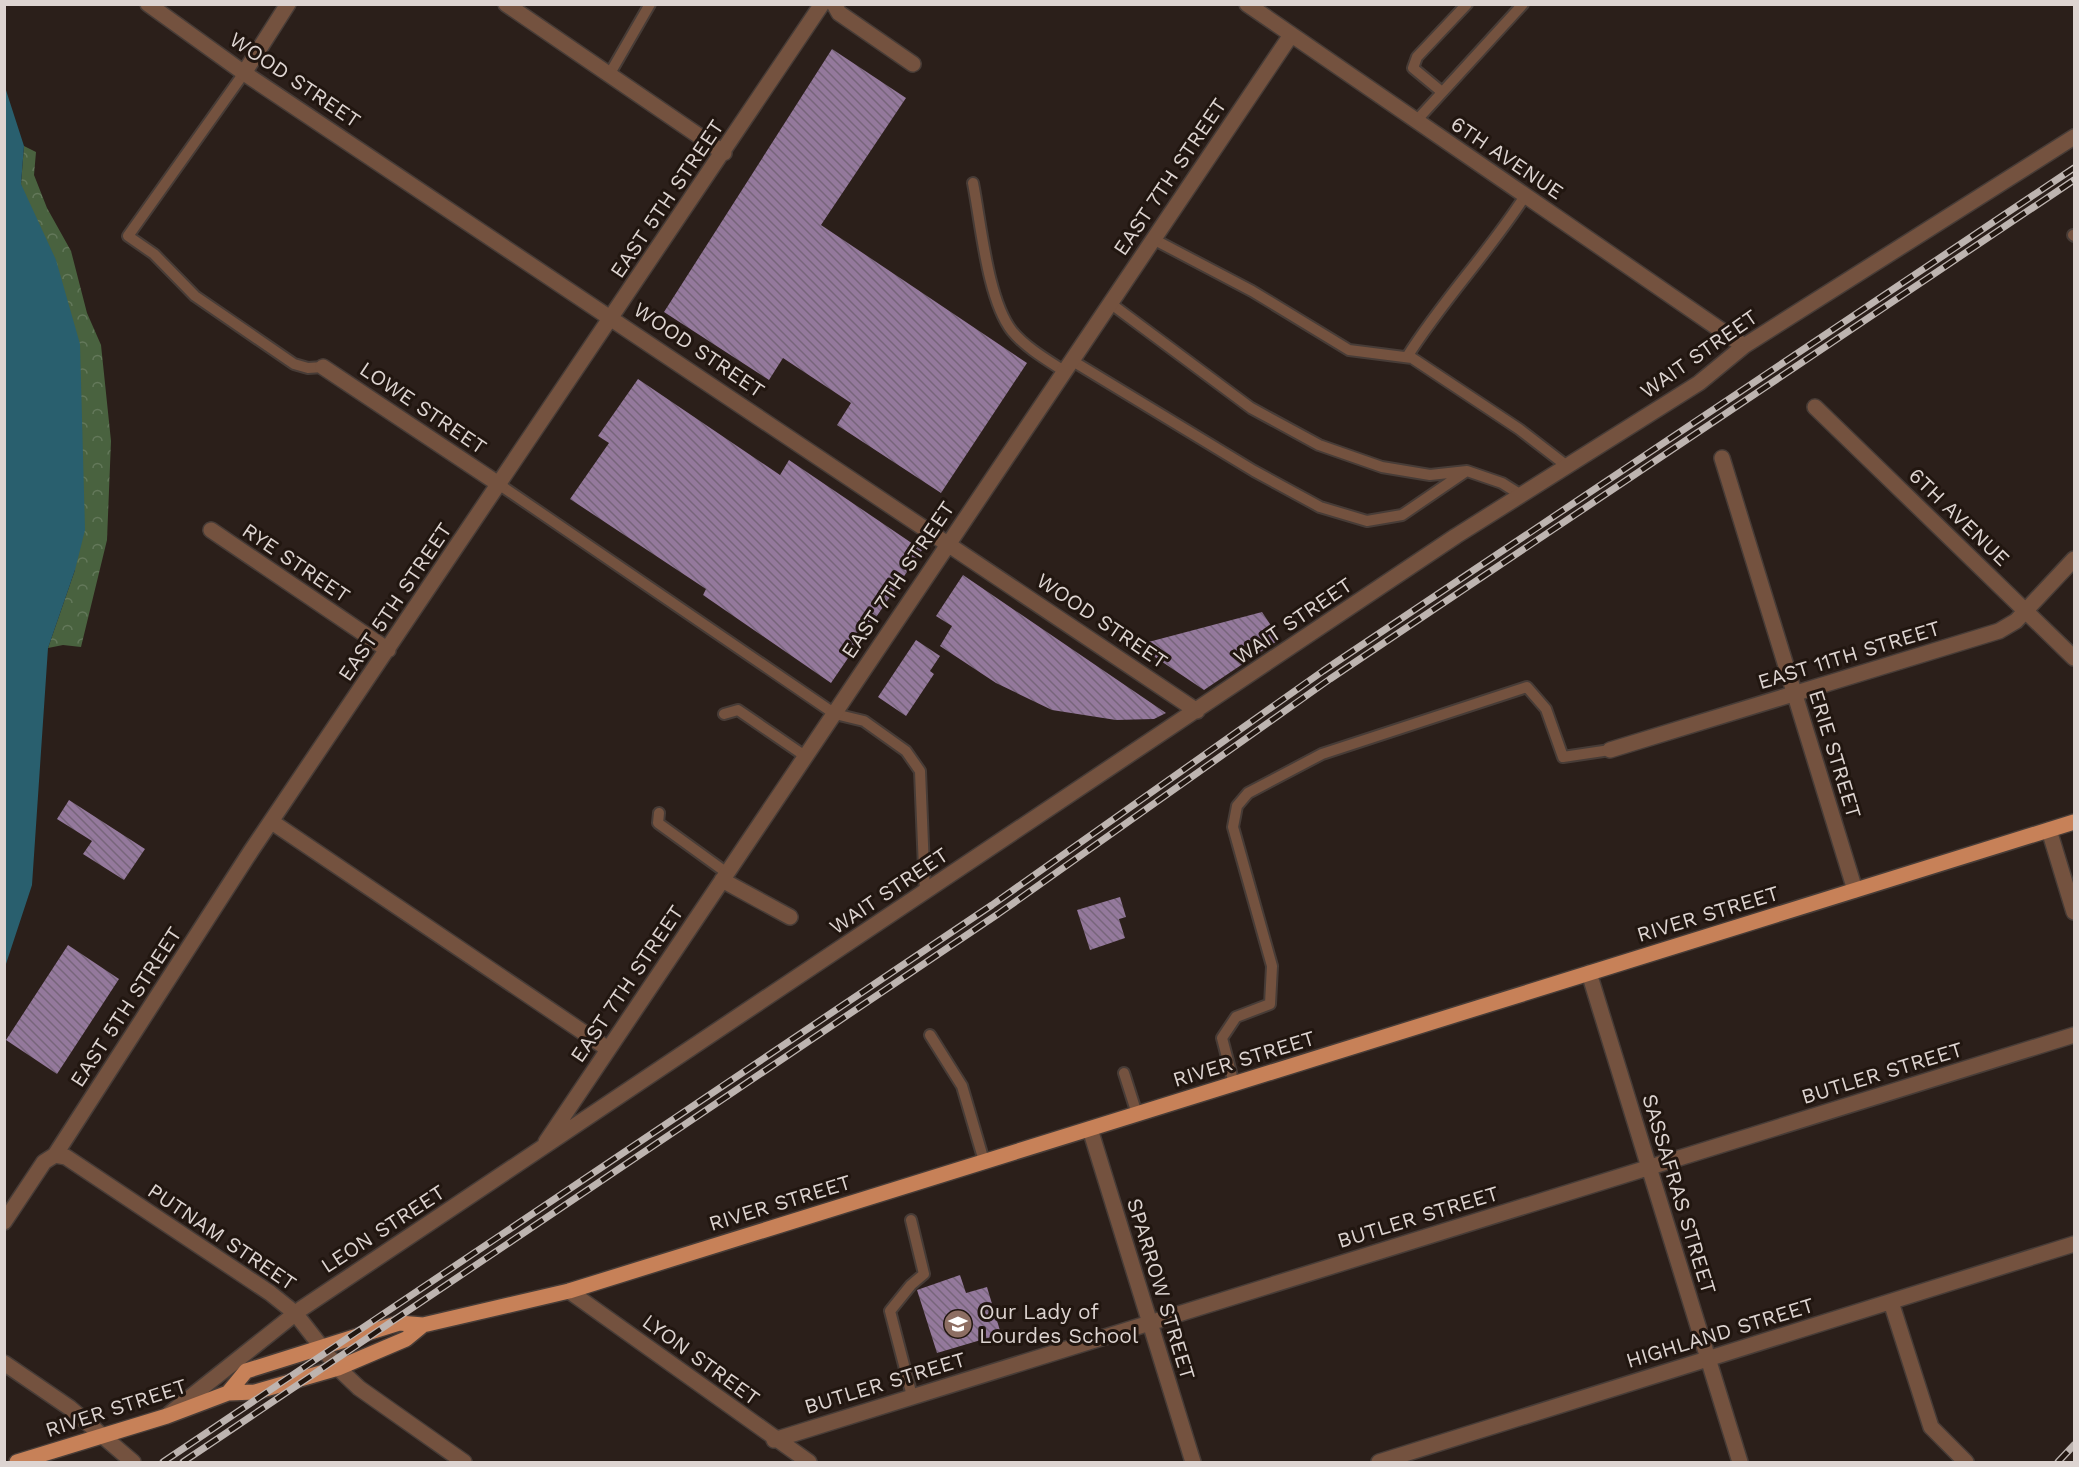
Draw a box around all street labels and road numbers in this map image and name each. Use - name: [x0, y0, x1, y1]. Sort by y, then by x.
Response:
- street label: WOOD STREET: [225, 27, 366, 133]
- street label: EAST 7TH STREET: [1108, 93, 1232, 260]
- street label: 6TH AVENUE: [1446, 111, 1568, 204]
- street label: EAST 5TH STREET: [604, 115, 729, 283]
- street label: WOOD STREET: [629, 297, 770, 403]
- street label: WAIT STREET: [1635, 304, 1763, 403]
- street label: LOWE STREET: [355, 356, 492, 459]
- street label: 6TH AVENUE: [1904, 462, 2015, 571]
- street label: EAST 7TH STREET: [836, 496, 960, 663]
- street label: RYE STREET: [238, 517, 355, 608]
- street label: EAST 5TH STREET: [332, 518, 457, 686]
- street label: WOOD STREET: [1032, 568, 1173, 674]
- street label: WAIT STREET: [1229, 572, 1357, 669]
- street label: EAST 11TH STREET: [1755, 615, 1943, 694]
- street label: ERIE STREET: [1804, 687, 1867, 821]
- street label: WAIT STREET: [825, 842, 953, 939]
- street label: RIVER STREET: [1634, 880, 1782, 947]
- street label: EAST 7TH STREET: [565, 900, 689, 1067]
- street label: EAST 5TH STREET: [65, 922, 187, 1091]
- street label: RIVER STREET: [1170, 1025, 1318, 1092]
- street label: BUTLER STREET: [1798, 1036, 1966, 1109]
- street label: SASSAFRAS STREET: [1637, 1091, 1722, 1297]
- street label: RIVER STREET: [706, 1169, 854, 1236]
- street label: PUTNAM STREET: [143, 1178, 302, 1296]
- street label: LEON STREET: [316, 1179, 450, 1278]
- street label: BUTLER STREET: [1334, 1180, 1502, 1253]
- street label: SPARROW STREET: [1122, 1195, 1201, 1383]
- street label: HIGHLAND STREET: [1623, 1292, 1817, 1373]
- street label: LYON STREET: [638, 1309, 765, 1411]
- street label: BUTLER STREET: [801, 1346, 969, 1419]
- street label: RIVER STREET: [42, 1373, 190, 1442]

